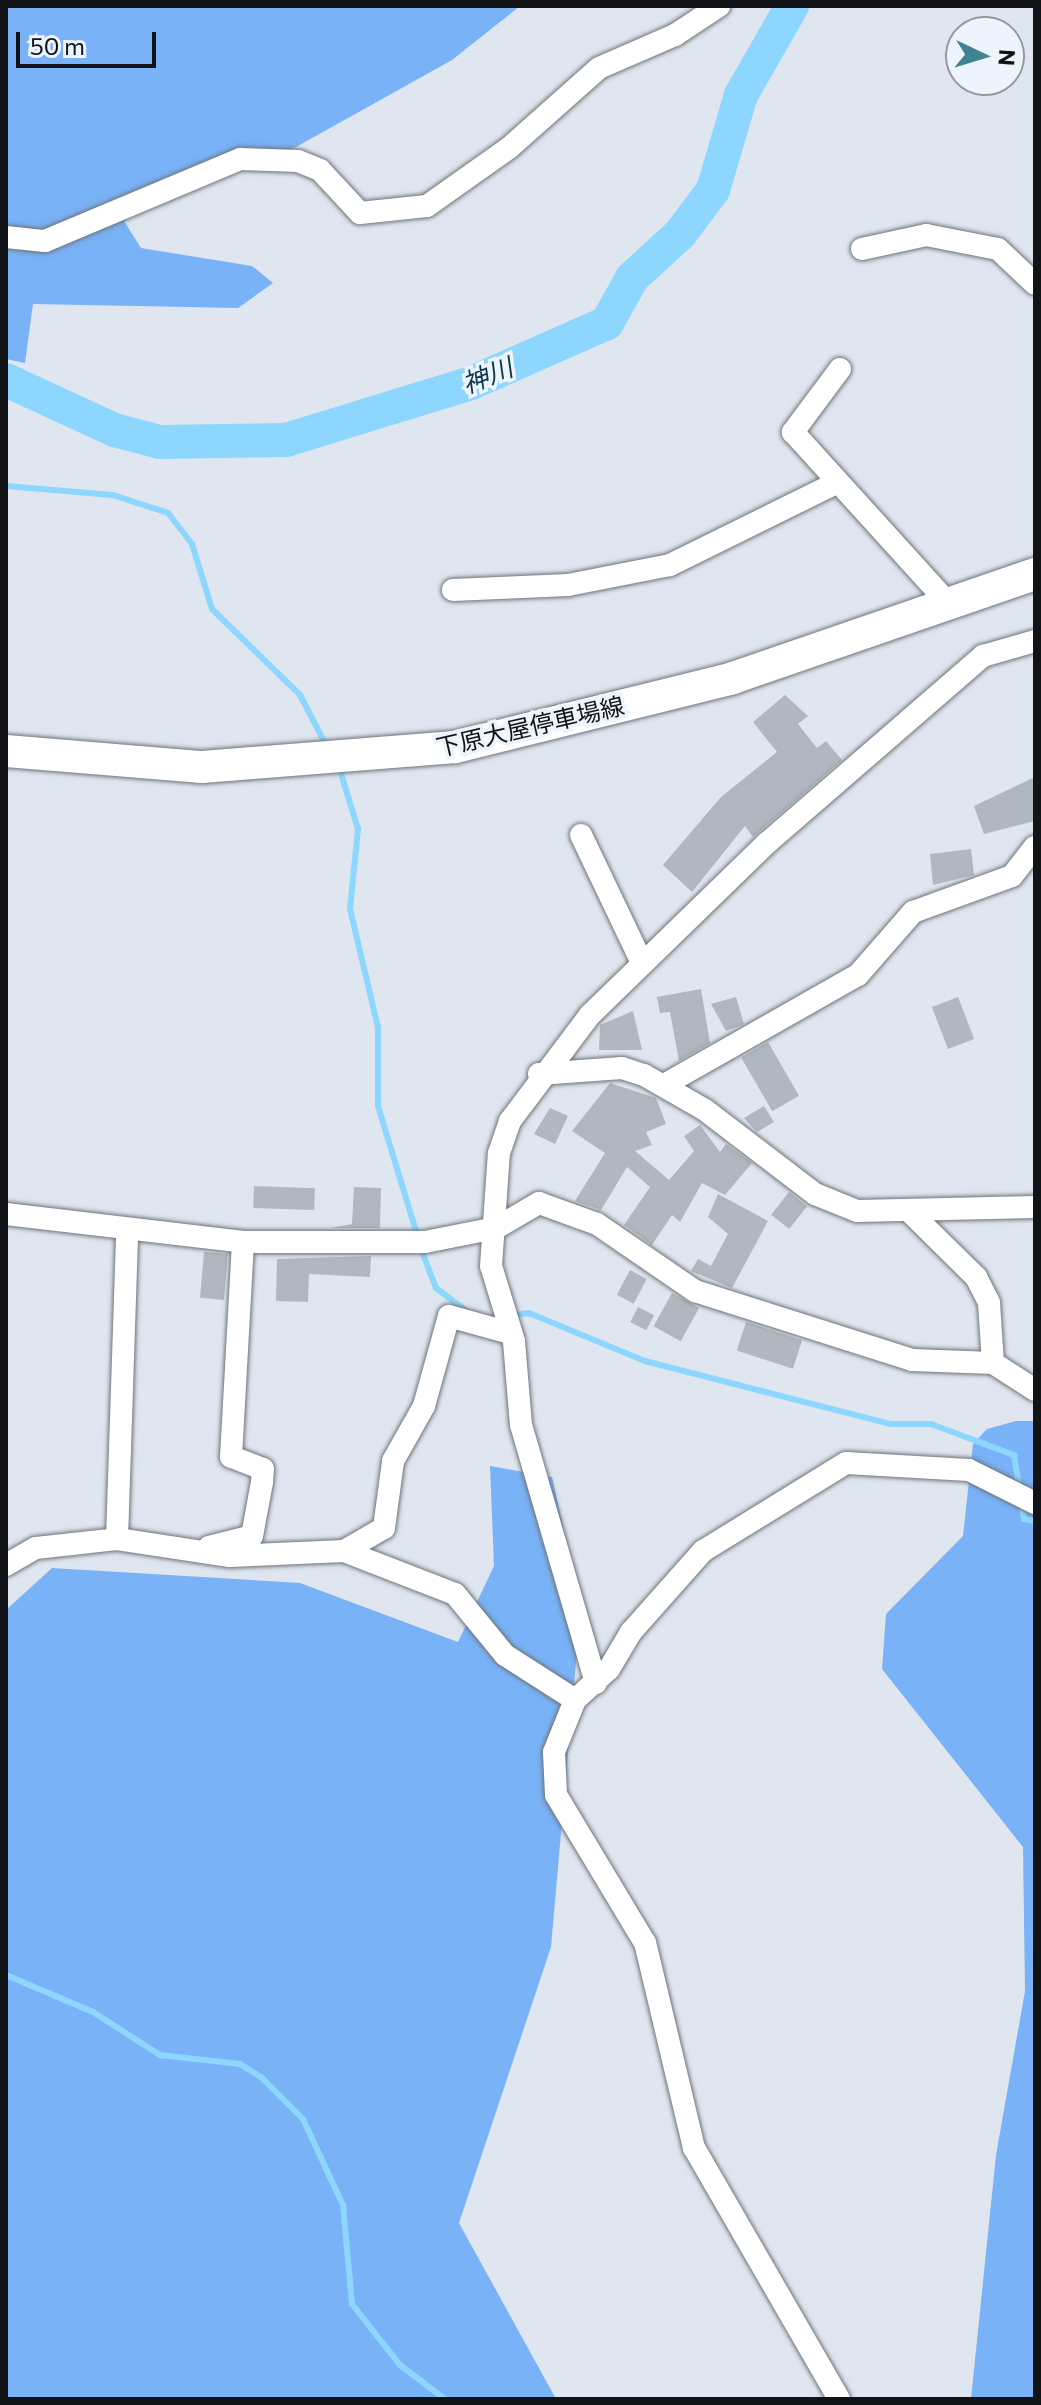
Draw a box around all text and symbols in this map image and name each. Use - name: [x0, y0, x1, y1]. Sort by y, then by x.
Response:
- scale bar: [20, 16, 160, 66]
- north arrow: [945, 16, 1025, 96]
- text: 50 m: [30, 31, 85, 60]
- text: N: [993, 48, 1021, 67]
- water label: 神川: [457, 351, 517, 399]
- street label: 下原大屋停車場線: [433, 690, 627, 762]

